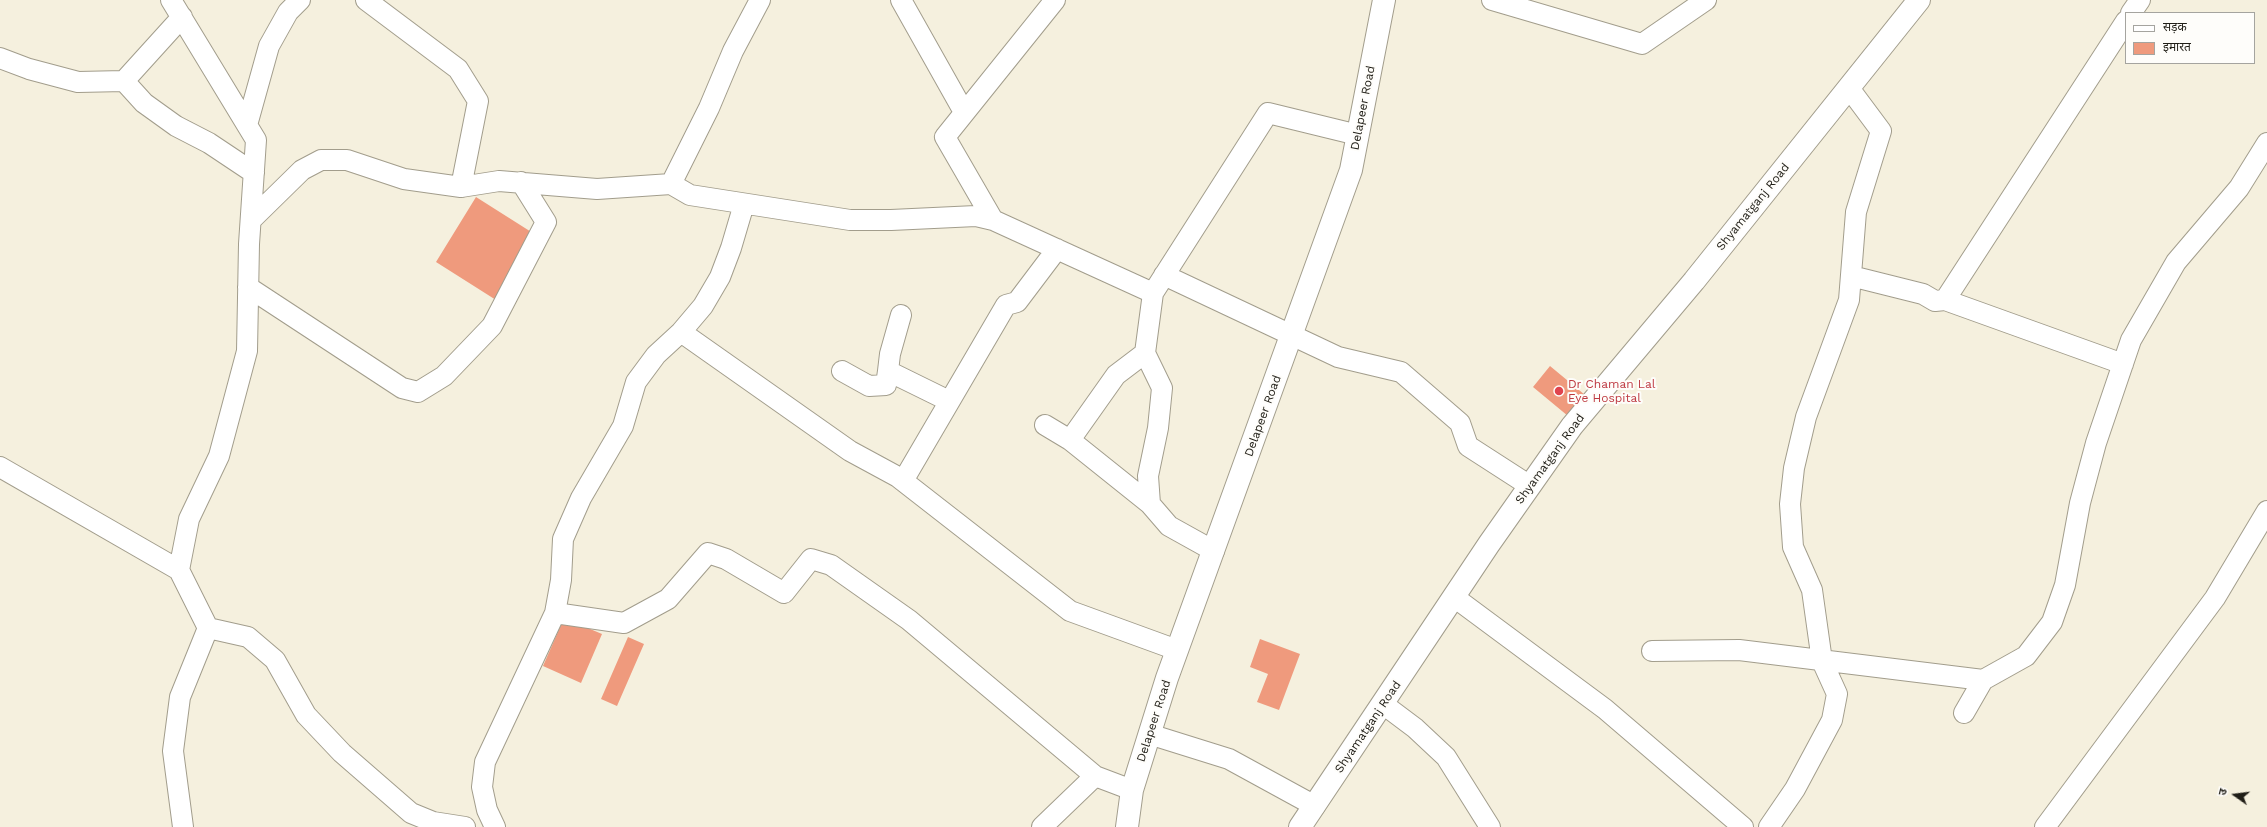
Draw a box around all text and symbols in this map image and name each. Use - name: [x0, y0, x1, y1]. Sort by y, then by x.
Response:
- legend: [2125, 12, 2255, 64]
- text: सड़क: [2163, 20, 2187, 34]
- text: इमारत: [2163, 40, 2191, 54]
- street label: Delapeer Road: [1348, 65, 1378, 151]
- street label: Shyamatganj Road: [1713, 161, 1793, 253]
- street label: Delapeer Road: [1242, 373, 1284, 459]
- place label: Dr Chaman Lal Eye Hospital: [1568, 377, 1655, 405]
- marker: Dr Chaman Lal Eye Hospital: [1553, 385, 1565, 397]
- street label: Shyamatganj Road: [1512, 411, 1588, 507]
- street label: Delapeer Road: [1134, 678, 1174, 764]
- street label: Shyamatganj Road: [1332, 678, 1404, 776]
- north arrow: [2215, 775, 2255, 815]
- text: उ: [2216, 787, 2230, 797]

